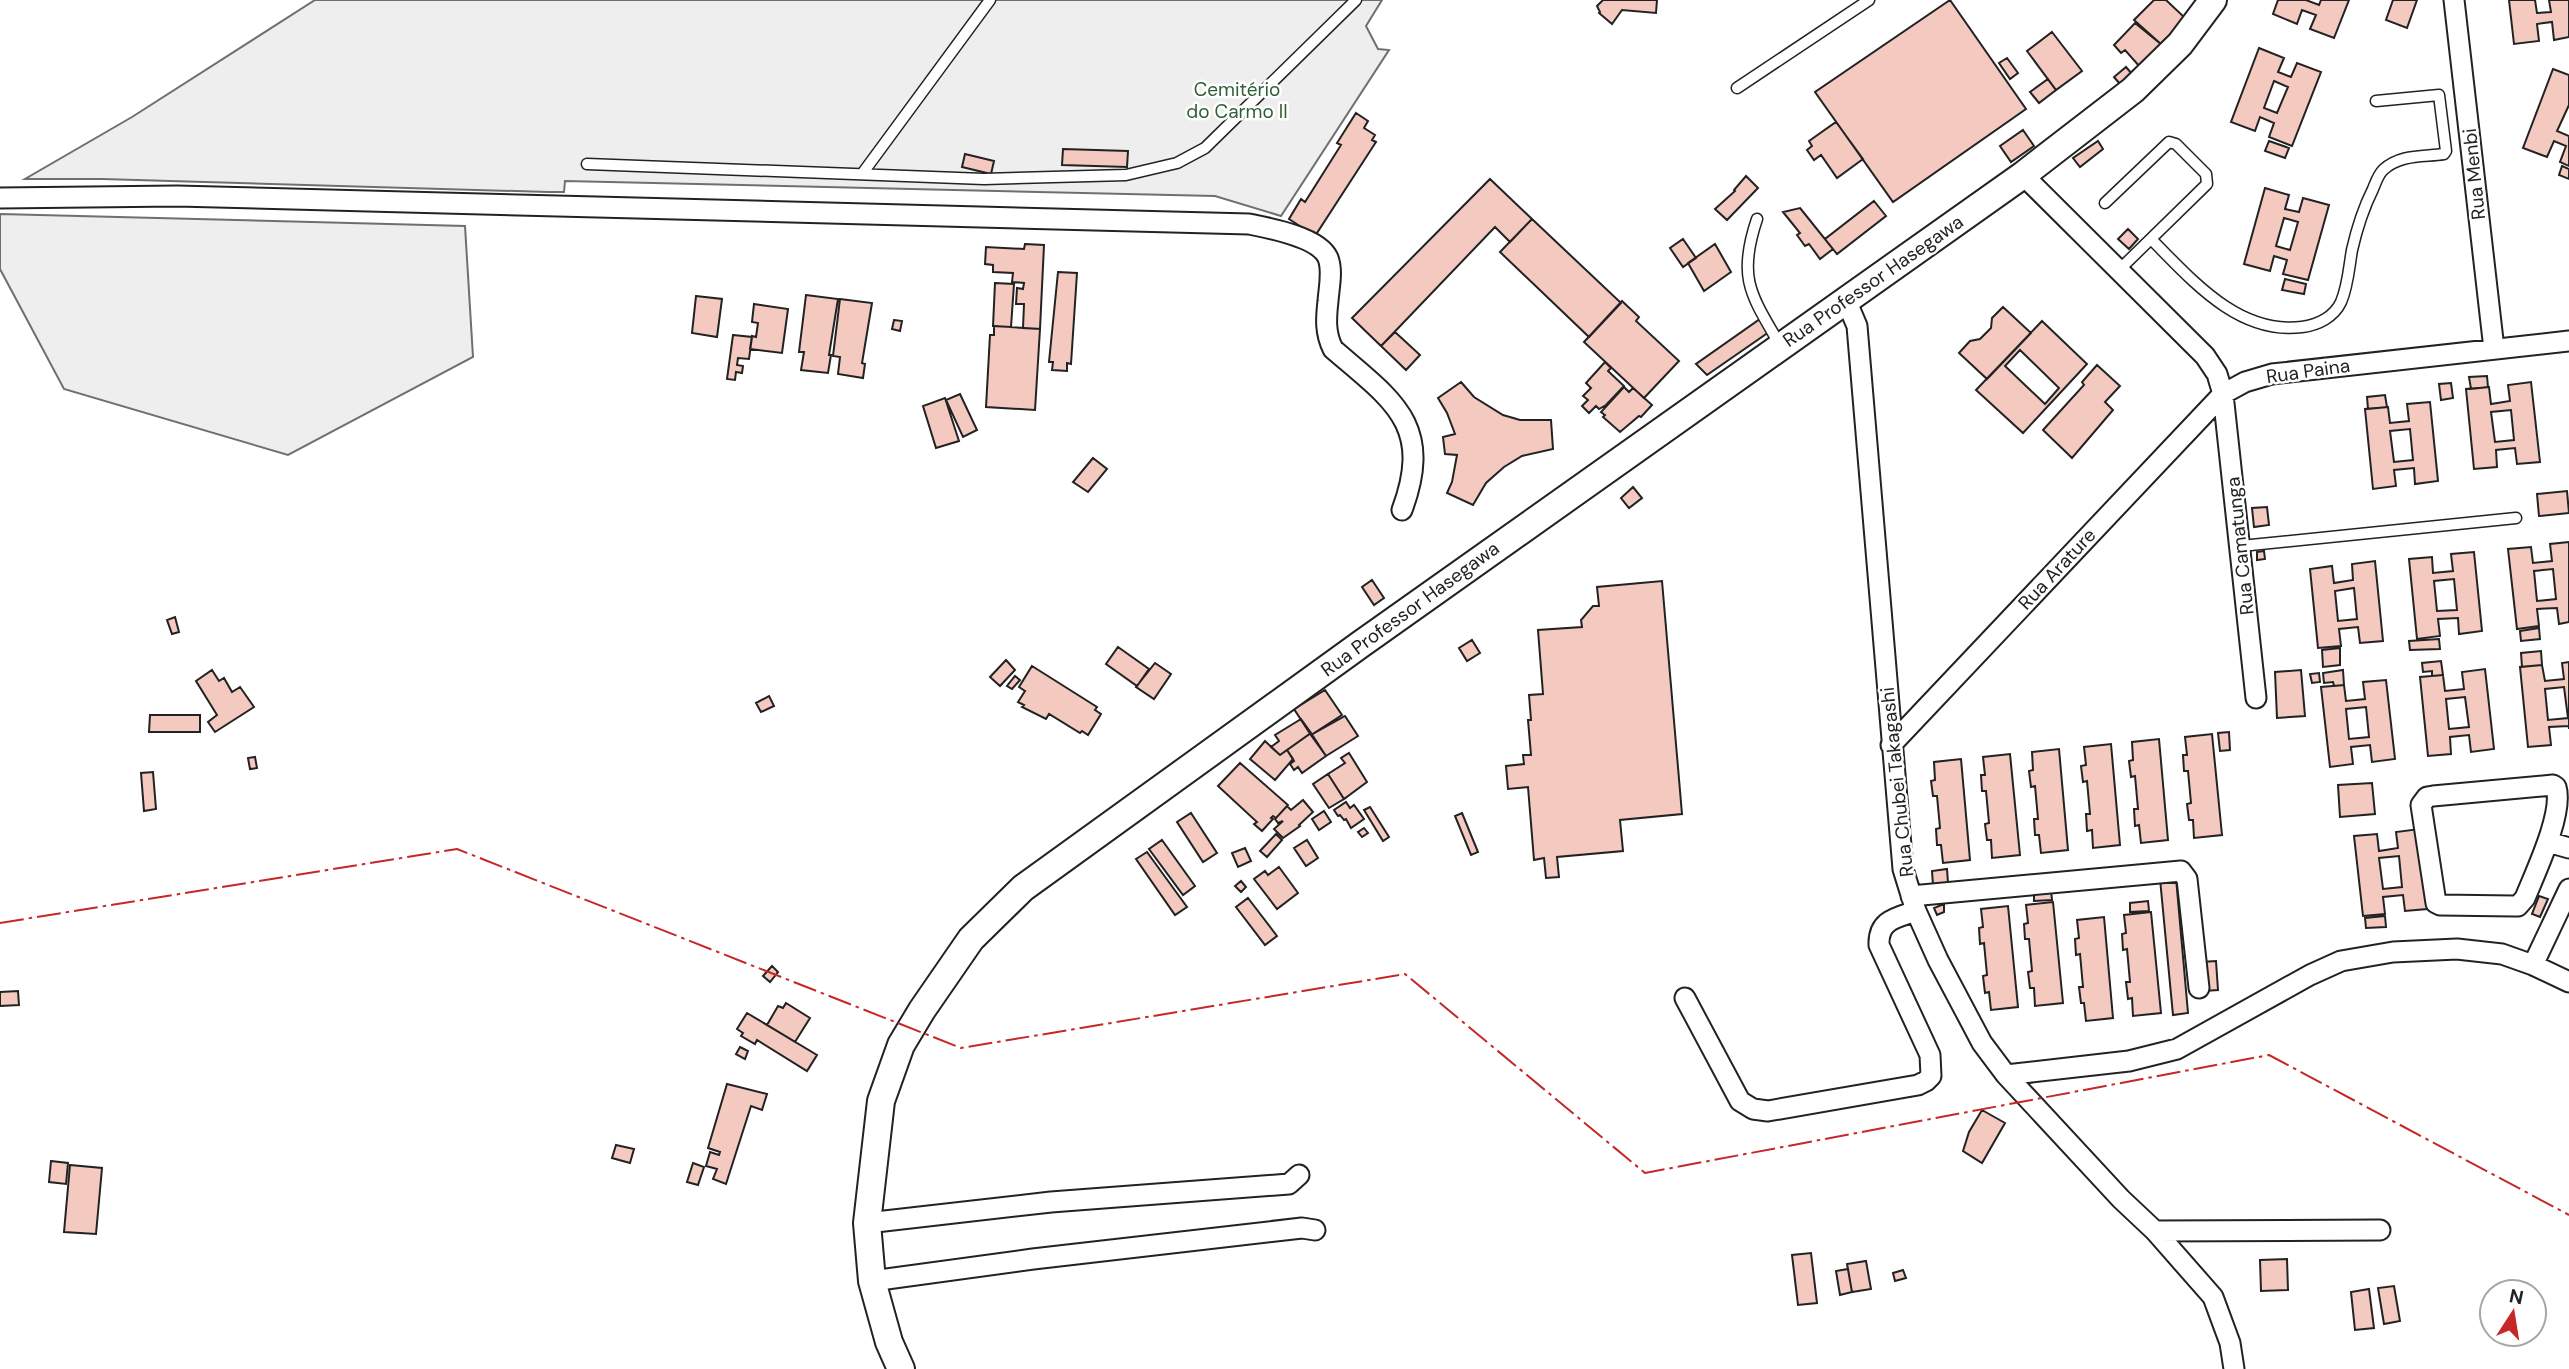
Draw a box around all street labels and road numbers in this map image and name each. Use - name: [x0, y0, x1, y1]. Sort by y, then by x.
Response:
- street label: Rua Menbi: [2457, 127, 2491, 221]
- street label: Rua Professor Hasegawa: [1778, 209, 1968, 353]
- street label: Rua Paina: [2265, 353, 2351, 389]
- street label: Rua Camatunga: [2220, 476, 2260, 616]
- street label: Rua Arature: [2013, 523, 2101, 615]
- street label: Rua Professor Hasegawa: [1316, 536, 1504, 682]
- street label: Rua Chubei Takagashi: [1875, 686, 1919, 878]

